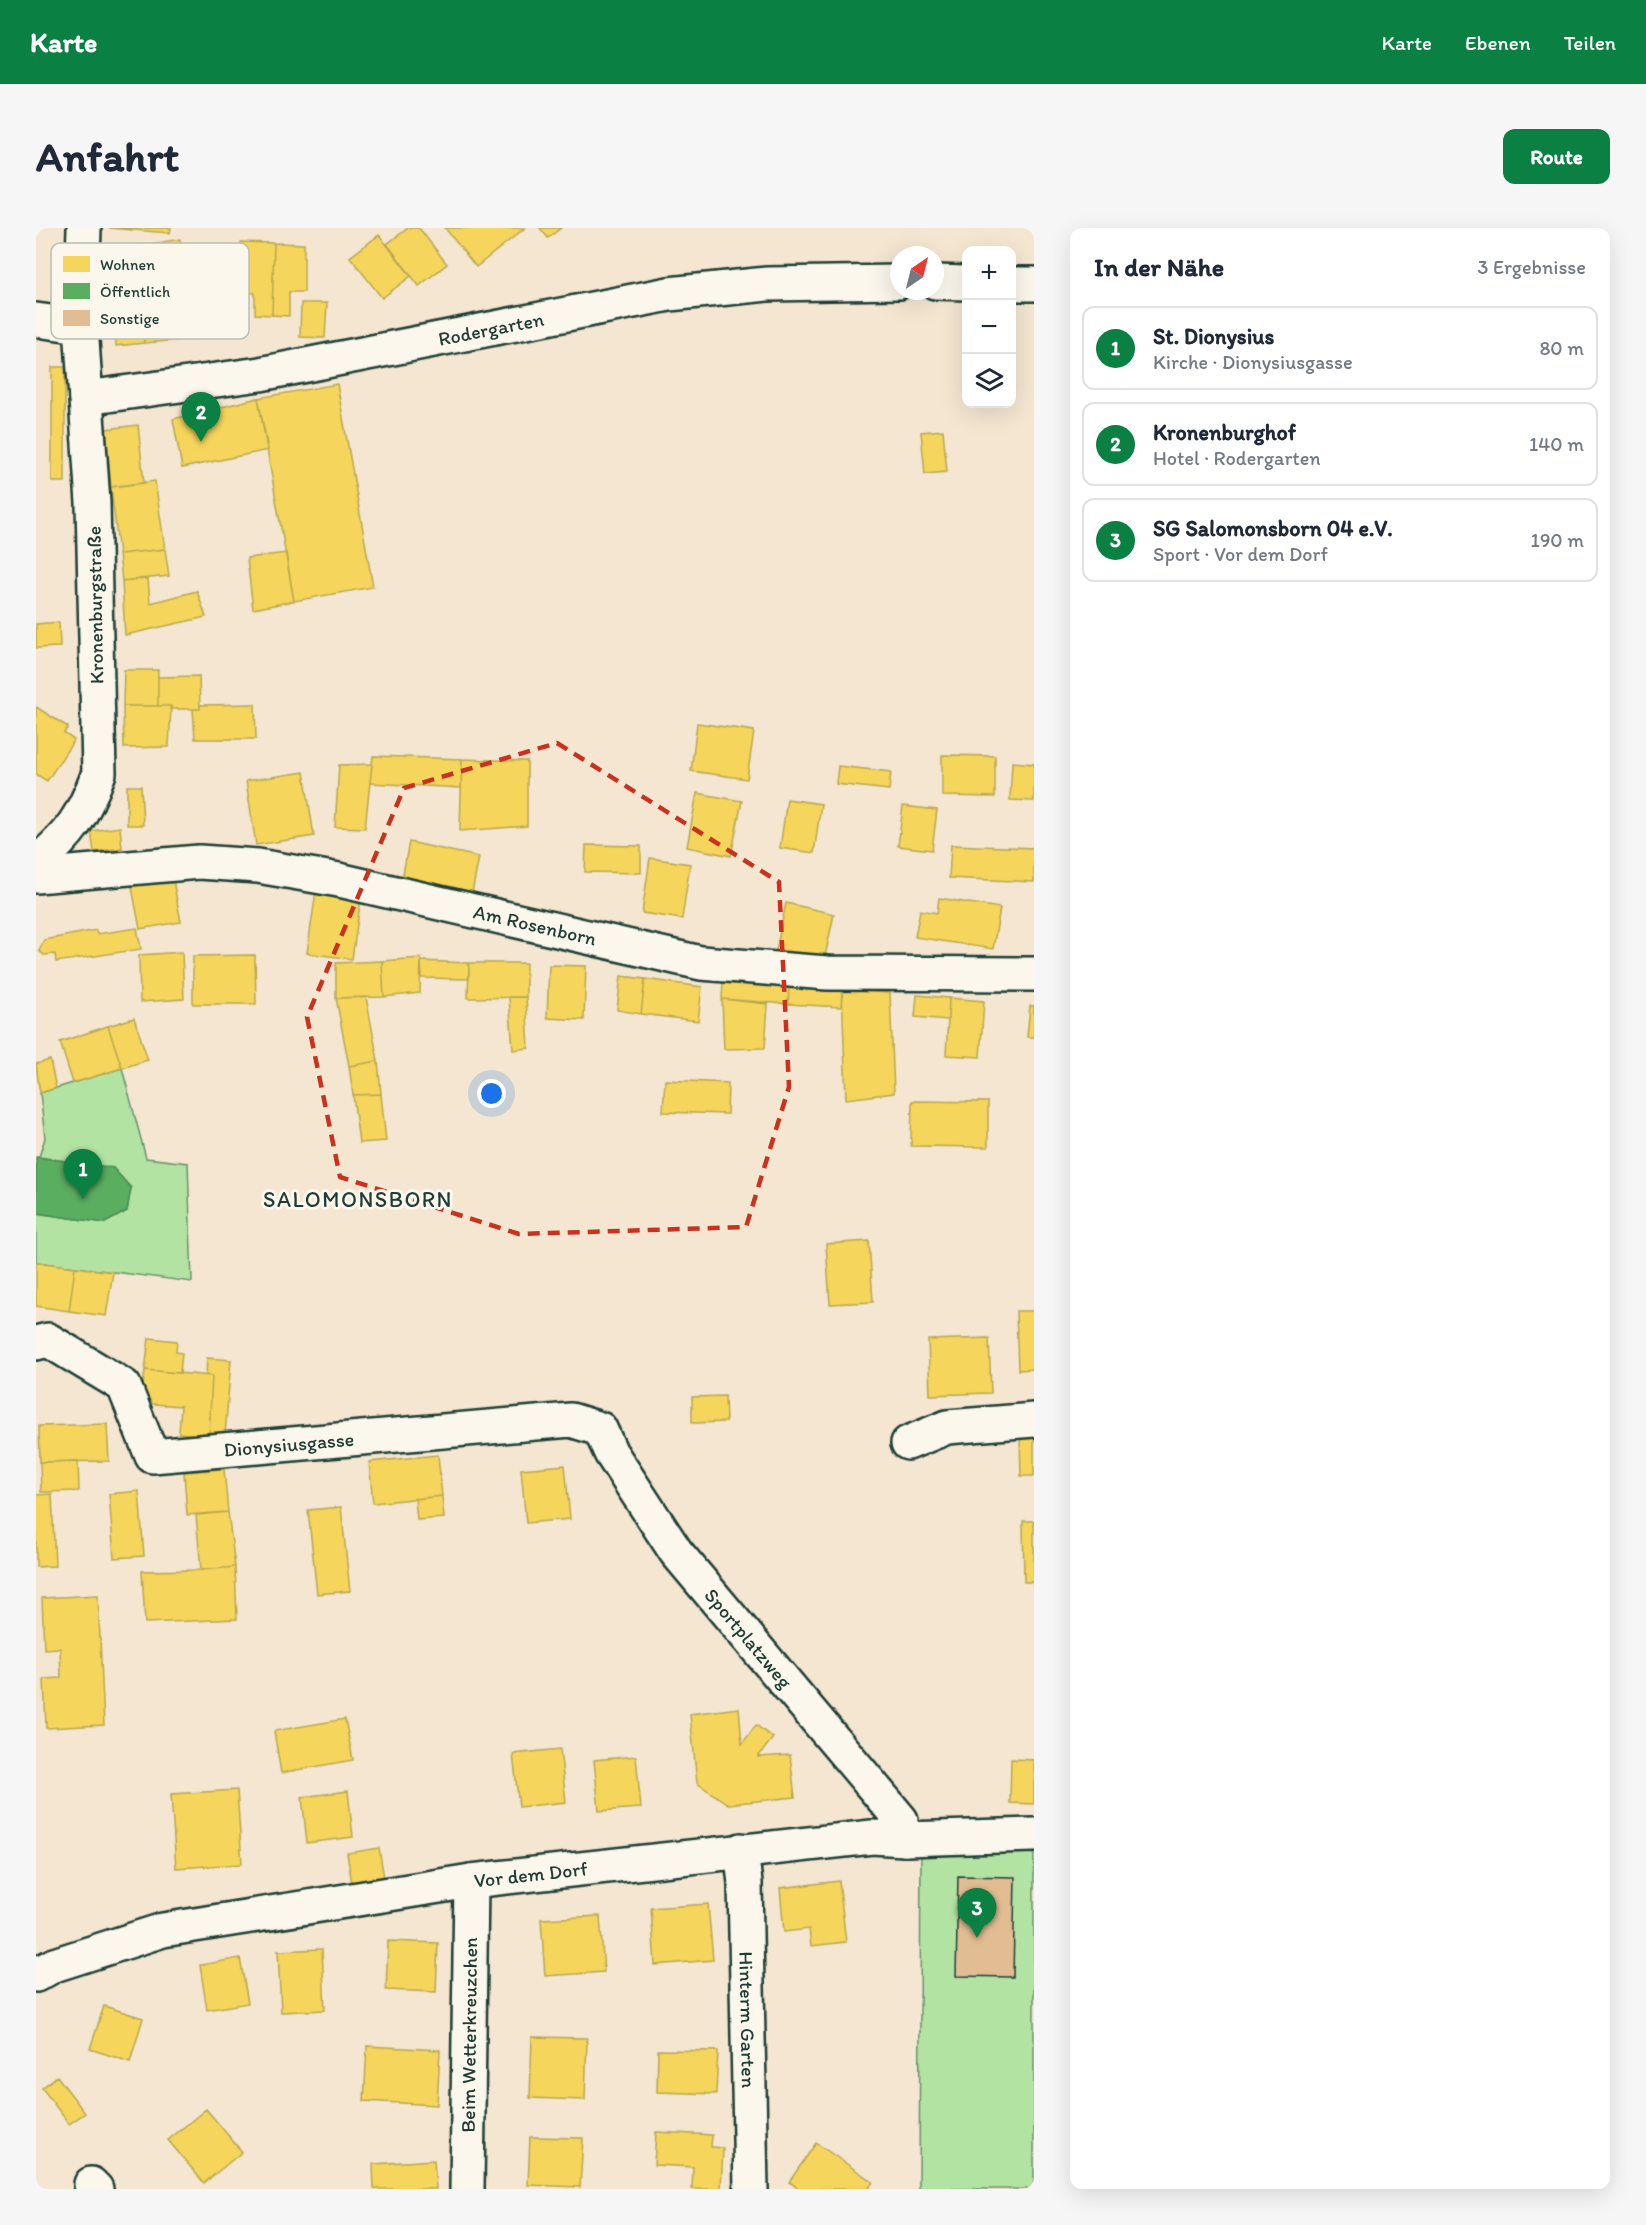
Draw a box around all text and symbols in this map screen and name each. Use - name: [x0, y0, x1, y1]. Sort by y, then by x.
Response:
- text: Karte: [30, 25, 97, 59]
- text: Karte: [1382, 30, 1432, 55]
- text: Ebenen: [1465, 30, 1531, 55]
- text: Teilen: [1564, 30, 1616, 55]
- button: Route: [1503, 129, 1610, 184]
- text: Anfahrt: [36, 131, 179, 182]
- legend: [51, 243, 249, 339]
- north arrow: [890, 246, 944, 300]
- map controls: [962, 246, 1016, 408]
- button: +: [962, 246, 1016, 300]
- text: In der Nähe: [1094, 251, 1224, 283]
- text: Wohnen: [100, 255, 155, 274]
- text: 3 Ergebnisse: [1478, 255, 1586, 279]
- text: Öffentlich: [100, 282, 170, 301]
- button: −: [962, 300, 1016, 354]
- street label: Rodergarten: [436, 307, 546, 351]
- text: Sonstige: [100, 309, 160, 328]
- text: St. Dionysius: [1153, 323, 1274, 350]
- text: 1: [1111, 336, 1120, 360]
- text: 80 m: [1539, 336, 1584, 360]
- text: Kirche · Dionysiusgasse: [1153, 350, 1353, 374]
- button: layers: [962, 354, 1016, 408]
- pin: 2: [182, 392, 220, 442]
- text: Kronenburghof: [1153, 419, 1296, 446]
- text: 2: [1110, 432, 1121, 456]
- text: 140 m: [1529, 432, 1584, 456]
- text: Hotel · Rodergarten: [1153, 446, 1321, 470]
- text: SG Salomonsborn 04 e.V.: [1153, 515, 1393, 542]
- street label: Kronenburgstraße: [82, 526, 108, 684]
- text: 3: [1110, 528, 1121, 552]
- text: 190 m: [1531, 528, 1584, 552]
- text: Sport · Vor dem Dorf: [1153, 542, 1328, 566]
- street label: Am Rosenborn: [471, 899, 599, 951]
- your location: [477, 1079, 506, 1108]
- pin: 1: [64, 1150, 102, 1199]
- district label: SALOMONSBORN: [263, 1186, 453, 1213]
- street label: Dionysiusgasse: [223, 1427, 355, 1462]
- street label: Sportplatzweg: [700, 1583, 798, 1694]
- street label: Vor dem Dorf: [473, 1856, 589, 1893]
- pin: 3: [958, 1888, 996, 1938]
- street label: Beim Wetterkreuzchen: [456, 1937, 482, 2133]
- street label: Hinterm Garten: [734, 1951, 761, 2088]

